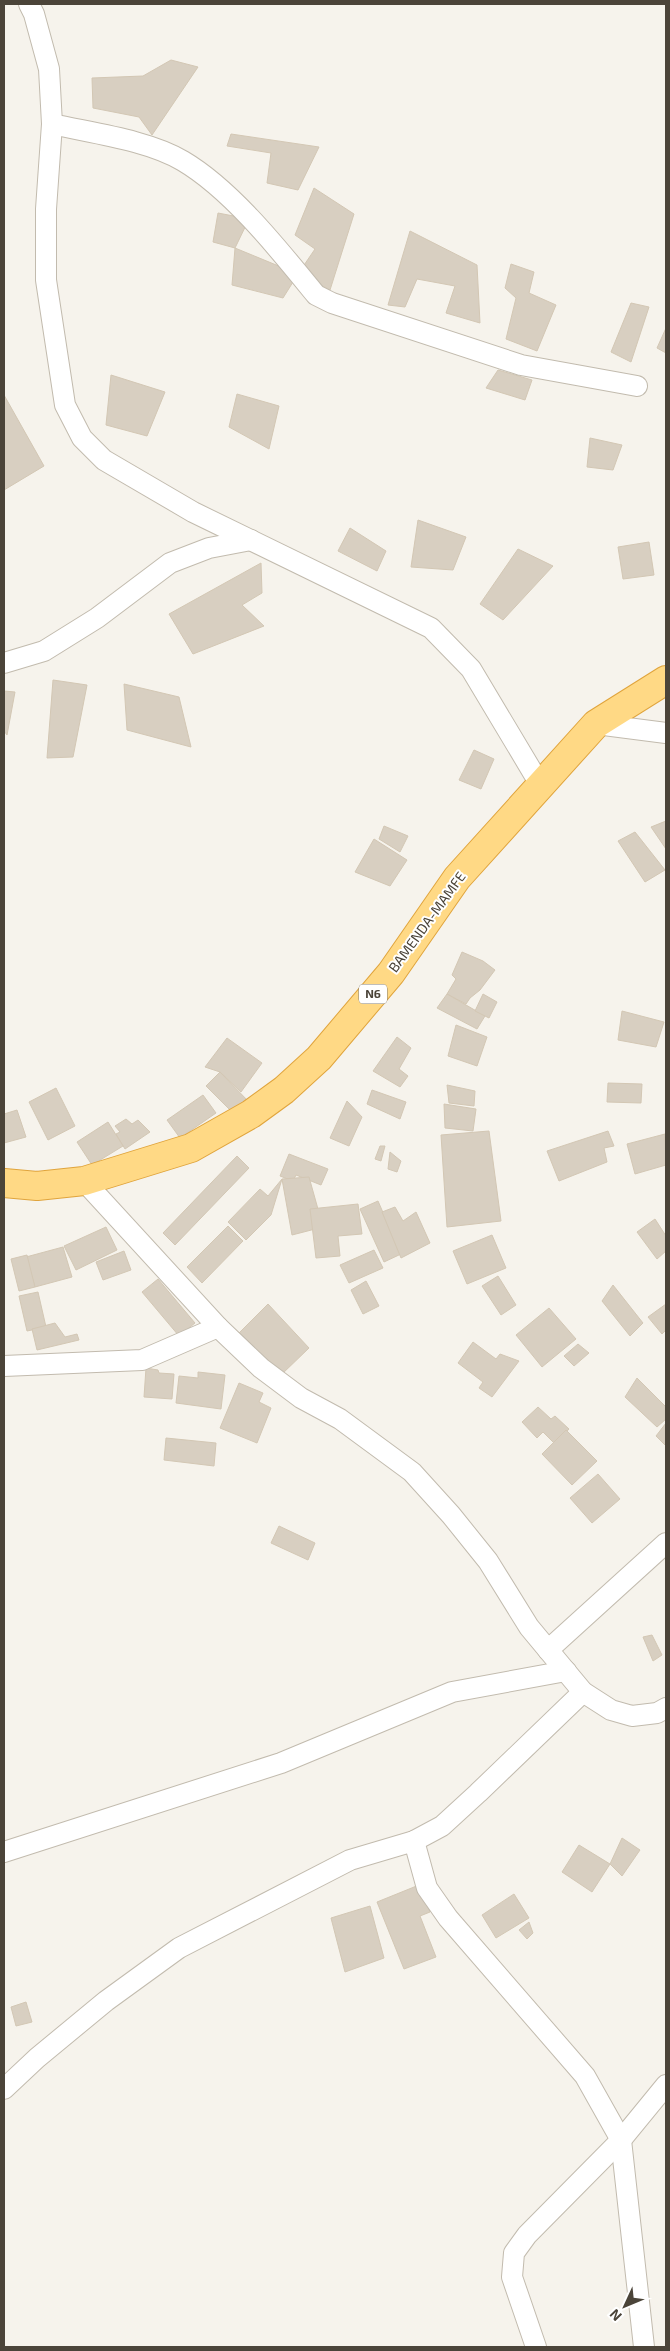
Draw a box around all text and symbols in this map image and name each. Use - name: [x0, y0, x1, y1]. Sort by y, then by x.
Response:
- street label: BAMENDA-MAMFE: [384, 868, 469, 975]
- road number: N6: [359, 984, 387, 1004]
- north arrow: [600, 2281, 650, 2331]
- text: N: [606, 2306, 625, 2325]

